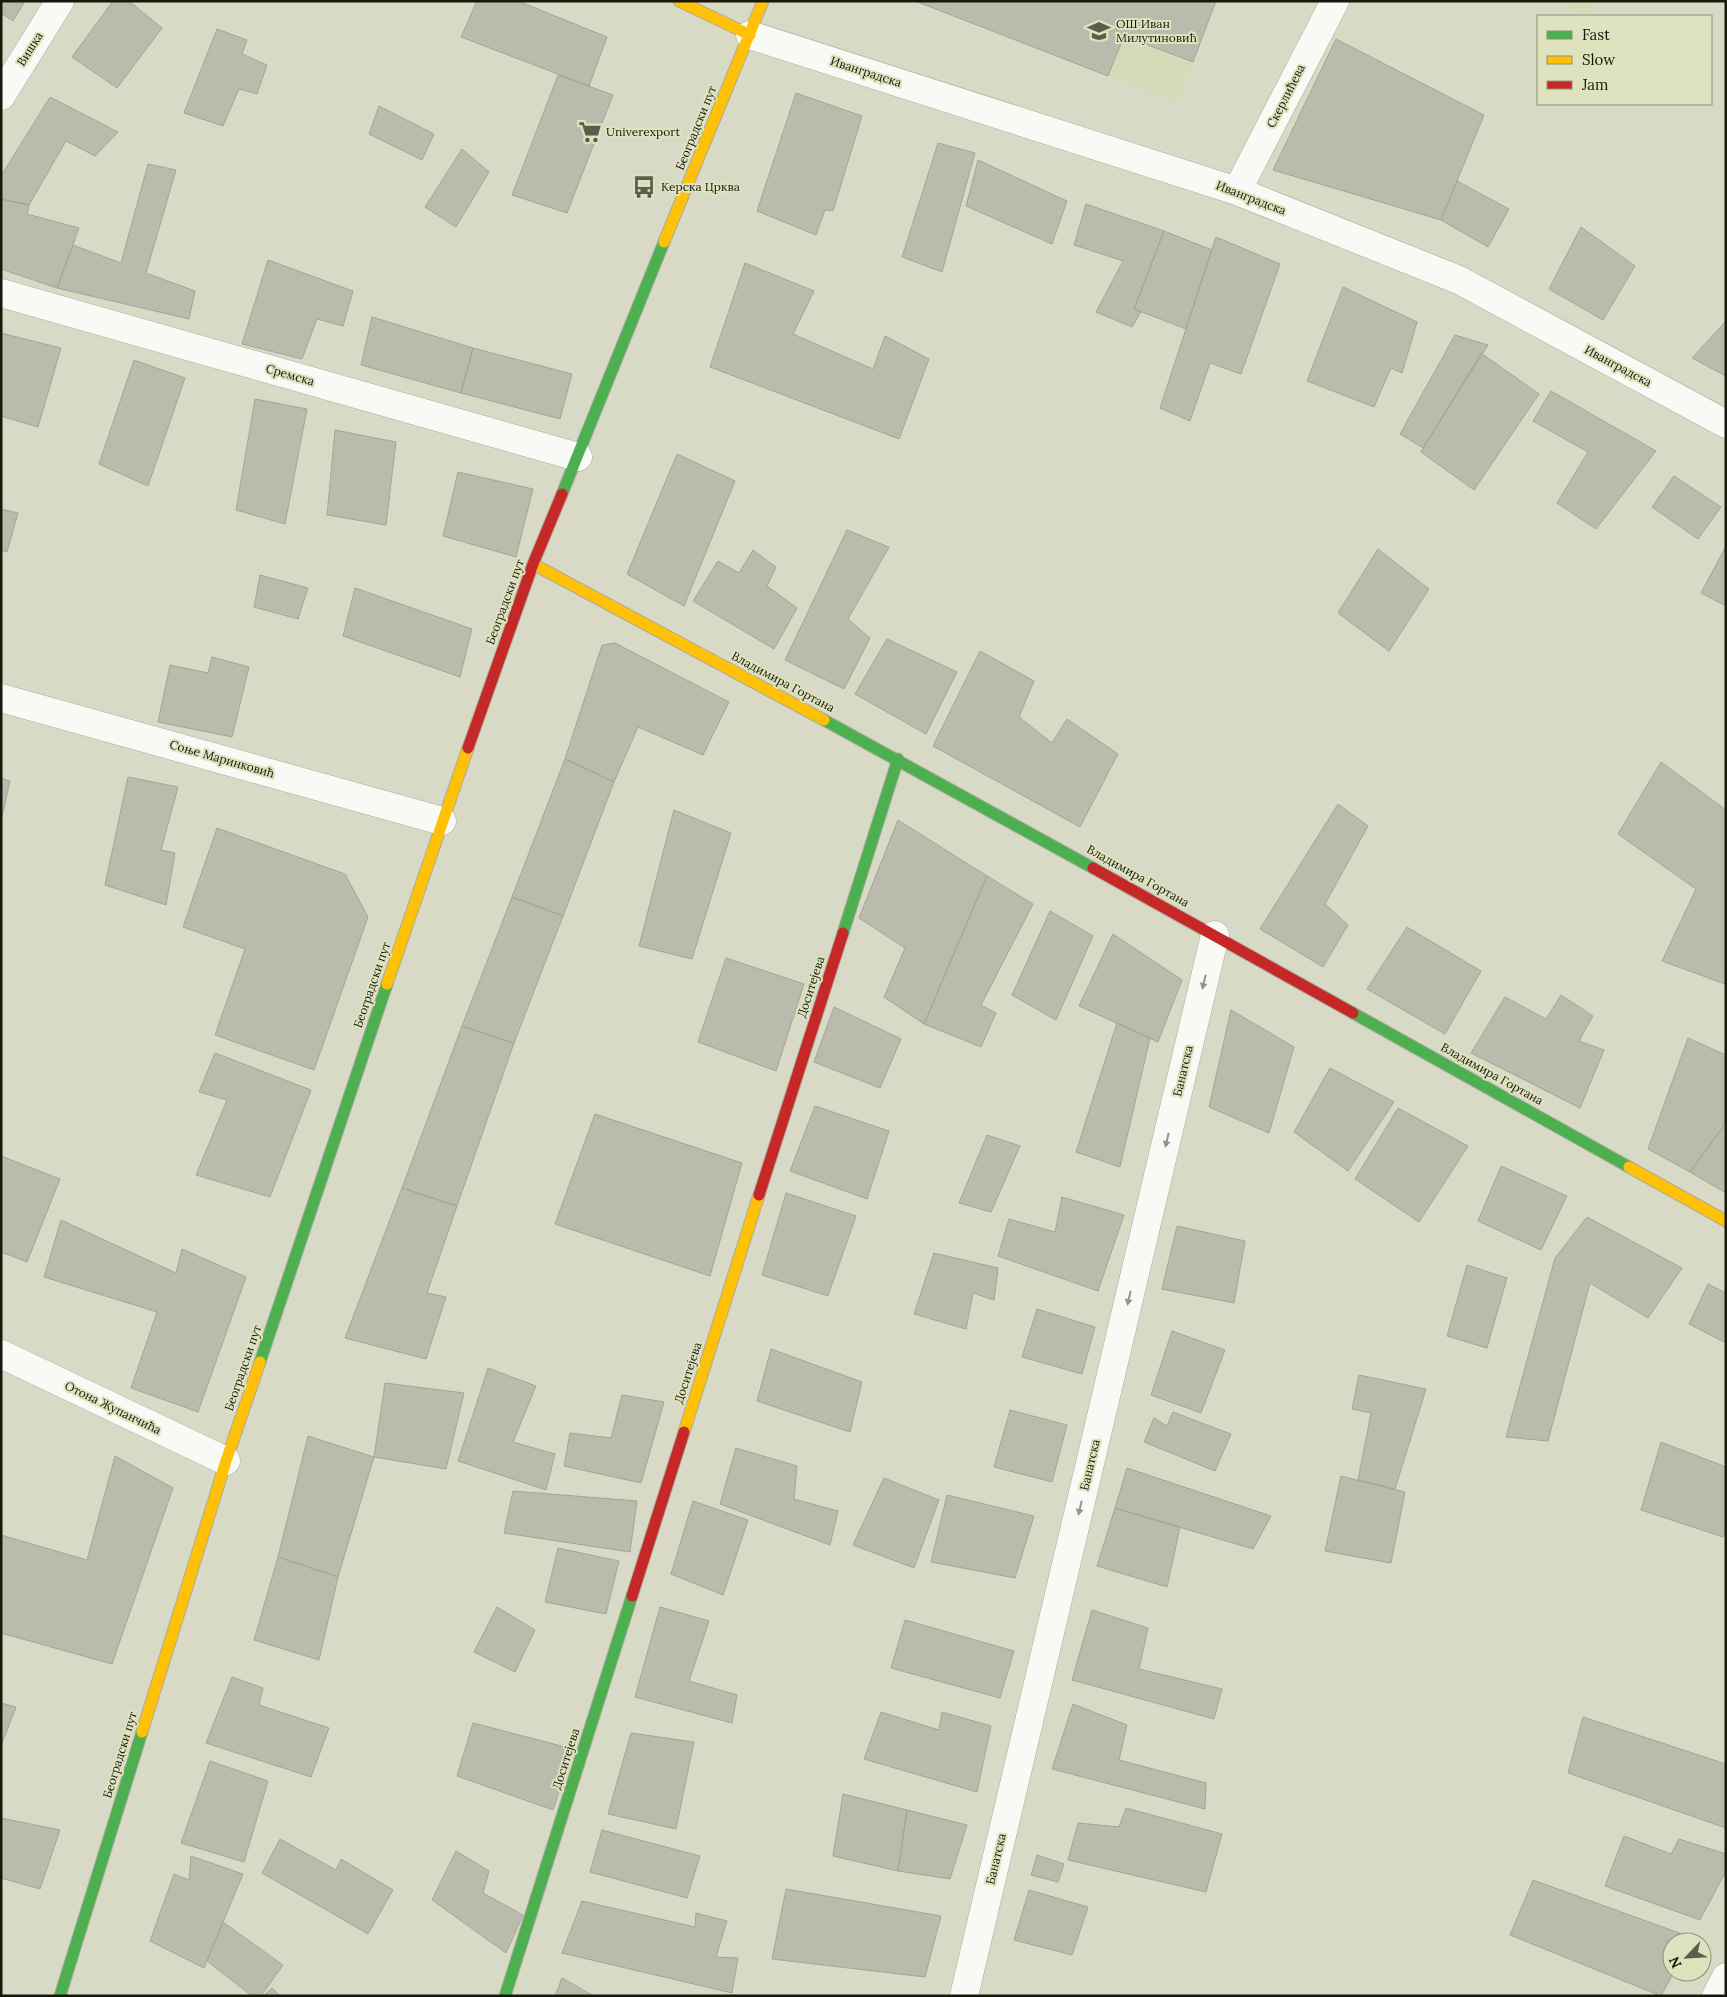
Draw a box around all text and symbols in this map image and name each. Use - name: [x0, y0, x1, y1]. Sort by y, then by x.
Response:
- legend: [1537, 15, 1712, 105]
- place label: ОШ Иван Милутиновић: [1116, 16, 1197, 45]
- school or university icon: ОШ Иван Милутиновић: [1086, 18, 1112, 44]
- text: Fast: [1582, 25, 1610, 44]
- street label: Вишка: [13, 29, 46, 69]
- text: Slow: [1582, 50, 1615, 69]
- street label: Иванградска: [829, 53, 904, 90]
- street label: Скерлићева: [1263, 62, 1308, 130]
- text: Jam: [1581, 75, 1609, 94]
- street label: Београдски пут: [672, 83, 719, 172]
- supermarket icon: Univerexport: [577, 119, 603, 145]
- place label: Univerexport: [606, 124, 681, 139]
- bus stop icon: Керска Црква: [631, 174, 657, 200]
- street label: Иванградска: [1214, 177, 1288, 218]
- place label: Керска Црква: [661, 179, 740, 194]
- street label: Иванградска: [1582, 342, 1654, 390]
- street label: Сремска: [264, 360, 316, 389]
- street label: Београдски пут: [482, 557, 527, 647]
- street label: Владимира Гортана: [729, 648, 837, 715]
- street label: Соње Маринковић: [168, 736, 276, 781]
- street label: Владимира Гортана: [1084, 841, 1192, 910]
- street label: Београдски пут: [350, 940, 393, 1030]
- street label: Доситејева: [794, 954, 828, 1019]
- one-way arrow: [1200, 975, 1208, 990]
- street label: Владимира Гортана: [1438, 1039, 1546, 1108]
- street label: Банатска: [1169, 1044, 1196, 1098]
- one-way arrow: [1163, 1133, 1171, 1148]
- one-way arrow: [1125, 1291, 1133, 1306]
- street label: Београдски пут: [221, 1323, 264, 1413]
- street label: Доситејева: [671, 1340, 705, 1405]
- street label: Отона Жупанчића: [63, 1378, 164, 1437]
- street label: Банатска: [1076, 1438, 1103, 1492]
- one-way arrow: [1076, 1500, 1084, 1515]
- street label: Београдски пут: [99, 1710, 140, 1800]
- street label: Доситејева: [549, 1726, 583, 1791]
- street label: Банатска: [982, 1832, 1009, 1886]
- north arrow: [1662, 1932, 1712, 1982]
- text: N: [1665, 1954, 1686, 1971]

